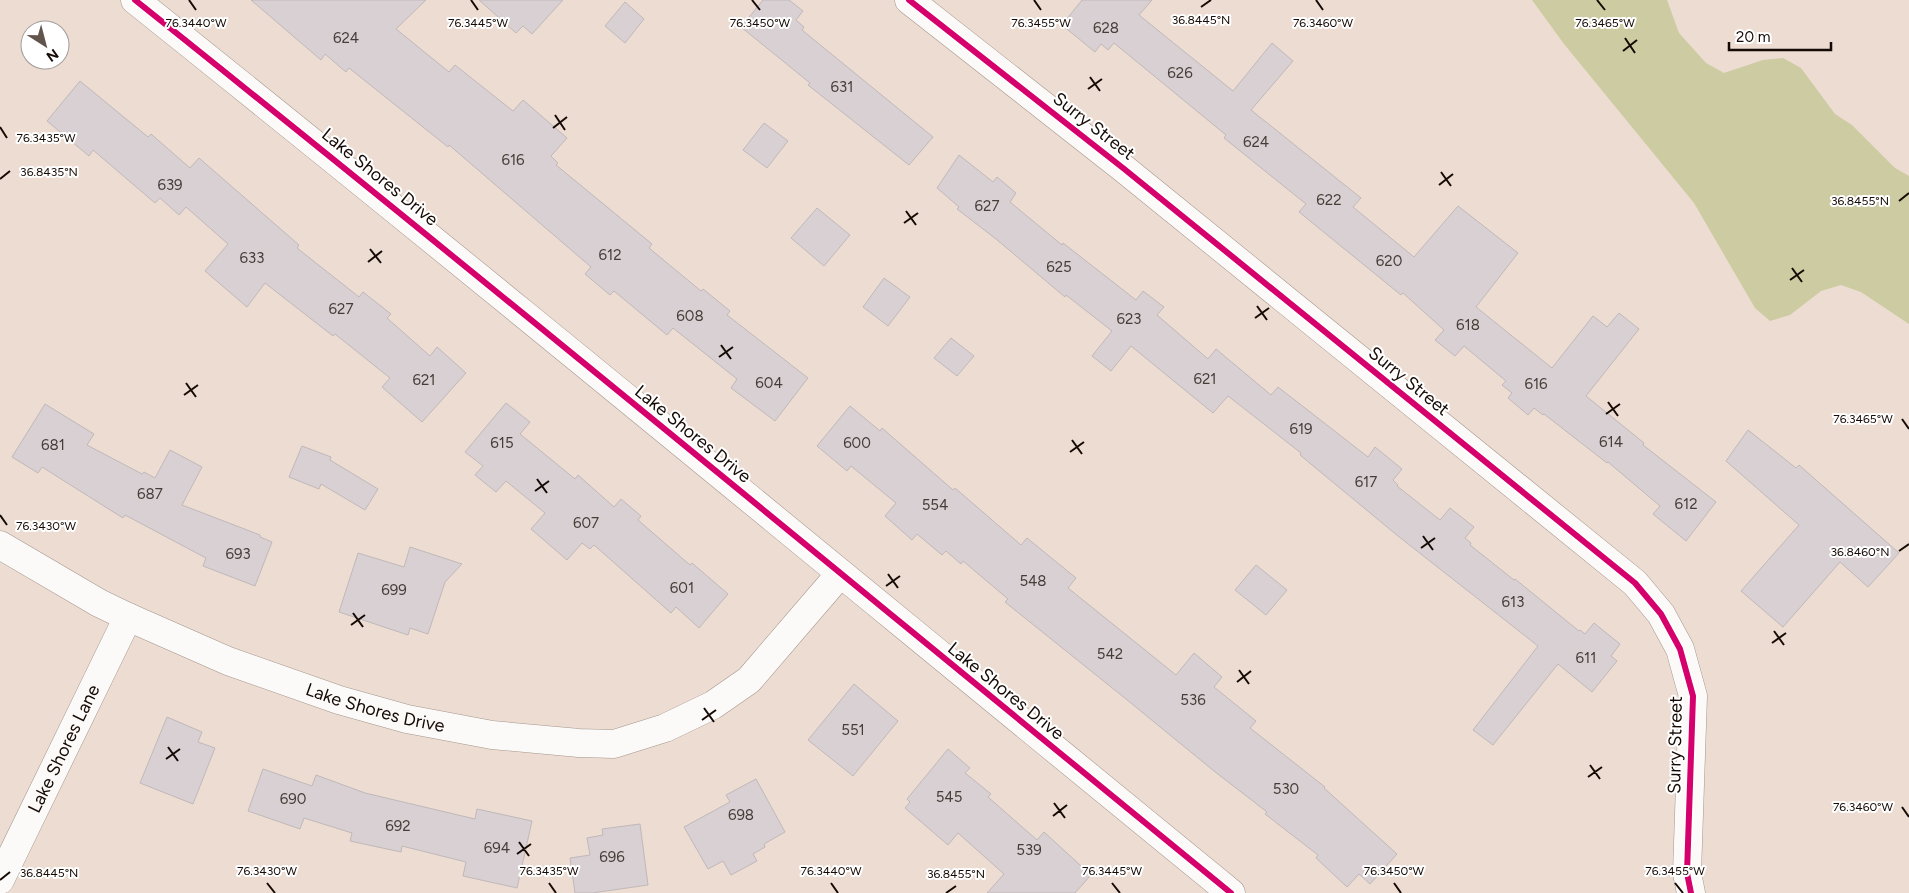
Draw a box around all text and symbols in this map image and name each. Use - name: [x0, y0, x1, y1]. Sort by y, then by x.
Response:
- text: 36.8445°N: [1172, 13, 1230, 27]
- text: 76.3440°W: [166, 16, 227, 30]
- text: 76.3445°W: [448, 16, 508, 30]
- text: 76.3450°W: [730, 16, 791, 30]
- text: 76.3455°W: [1011, 16, 1071, 30]
- text: 76.3460°W: [1293, 16, 1354, 30]
- text: 76.3465°W: [1575, 16, 1635, 30]
- house number: 628: [1093, 19, 1119, 37]
- north arrow: [20, 20, 70, 70]
- scale bar: [1729, 20, 1832, 52]
- text: 20 m: [1736, 28, 1770, 46]
- house number: 624: [333, 29, 359, 47]
- text: N: [43, 45, 62, 65]
- house number: 626: [1167, 64, 1193, 82]
- house number: 631: [831, 78, 853, 96]
- street label: Surry Street: [1049, 87, 1139, 165]
- street label: Lake Shores Drive: [317, 123, 443, 231]
- text: 76.3435°W: [16, 131, 76, 145]
- house number: 624: [1243, 133, 1269, 151]
- house number: 616: [501, 151, 525, 169]
- text: 36.8435°N: [20, 165, 78, 179]
- house number: 639: [157, 176, 183, 194]
- house number: 622: [1316, 191, 1342, 209]
- text: 36.8455°N: [1831, 194, 1889, 208]
- house number: 627: [975, 197, 999, 215]
- house number: 612: [598, 246, 622, 264]
- house number: 633: [240, 249, 264, 267]
- house number: 620: [1376, 252, 1402, 270]
- house number: 625: [1046, 258, 1072, 276]
- house number: 627: [329, 300, 353, 318]
- house number: 608: [676, 307, 704, 325]
- house number: 623: [1116, 310, 1142, 328]
- house number: 618: [1456, 316, 1480, 334]
- street label: Surry Street: [1364, 342, 1454, 420]
- house number: 621: [1193, 370, 1217, 388]
- house number: 621: [412, 371, 436, 389]
- house number: 604: [755, 374, 783, 392]
- house number: 616: [1524, 375, 1548, 393]
- street label: Lake Shores Drive: [630, 380, 756, 488]
- text: 76.3465°W: [1833, 412, 1893, 426]
- house number: 619: [1289, 420, 1313, 438]
- house number: 614: [1599, 433, 1623, 451]
- house number: 615: [490, 434, 514, 452]
- house number: 600: [843, 434, 871, 452]
- house number: 681: [41, 436, 65, 454]
- house number: 617: [1355, 473, 1377, 491]
- house number: 687: [137, 485, 163, 503]
- house number: 612: [1674, 495, 1698, 513]
- house number: 554: [922, 496, 948, 514]
- house number: 607: [573, 514, 599, 532]
- text: 76.3430°W: [16, 519, 76, 533]
- house number: 693: [225, 545, 251, 563]
- text: 36.8460°N: [1831, 545, 1889, 559]
- house number: 548: [1019, 572, 1047, 590]
- house number: 601: [670, 579, 694, 597]
- house number: 699: [381, 581, 407, 599]
- house number: 613: [1502, 593, 1524, 611]
- street label: Lake Shores Drive: [943, 637, 1069, 745]
- house number: 542: [1097, 645, 1123, 663]
- house number: 611: [1576, 649, 1596, 667]
- street label: Lake Shores Drive: [303, 678, 447, 737]
- street label: Lake Shores Lane: [23, 681, 105, 817]
- house number: 536: [1180, 691, 1206, 709]
- street label: Surry Street: [1663, 696, 1687, 794]
- house number: 551: [841, 721, 865, 739]
- house number: 530: [1273, 780, 1299, 798]
- house number: 545: [936, 788, 962, 806]
- house number: 690: [280, 790, 306, 808]
- text: 76.3460°W: [1833, 800, 1894, 814]
- house number: 698: [728, 806, 754, 824]
- house number: 692: [385, 817, 411, 835]
- house number: 694: [484, 839, 510, 857]
- house number: 539: [1016, 841, 1042, 859]
- house number: 696: [599, 848, 625, 866]
- text: 76.3430°W: [237, 864, 297, 878]
- text: 76.3435°W: [519, 864, 579, 878]
- text: 76.3440°W: [801, 864, 862, 878]
- text: 76.3445°W: [1082, 864, 1142, 878]
- text: 76.3450°W: [1364, 864, 1425, 878]
- text: 76.3455°W: [1645, 864, 1705, 878]
- text: 36.8445°N: [20, 866, 78, 880]
- text: 36.8455°N: [927, 867, 985, 881]

